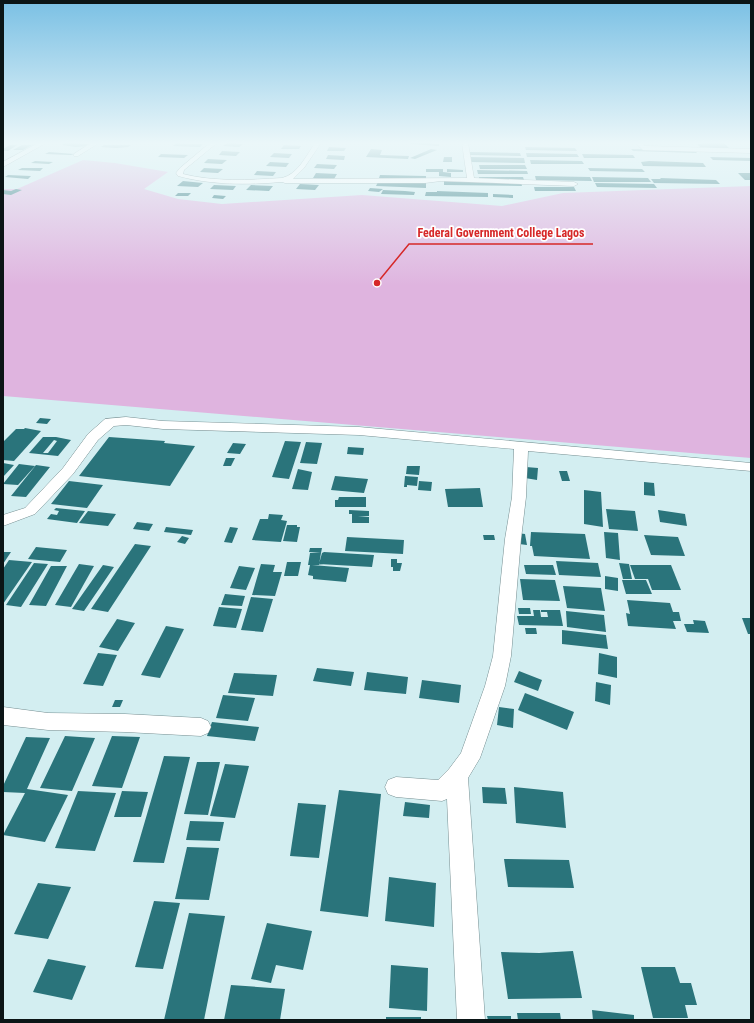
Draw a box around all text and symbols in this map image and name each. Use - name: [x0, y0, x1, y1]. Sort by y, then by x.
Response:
- callout: Federal Government College Lagos: [409, 220, 593, 244]
- text: Federal Government College Lagos: [417, 226, 585, 240]

